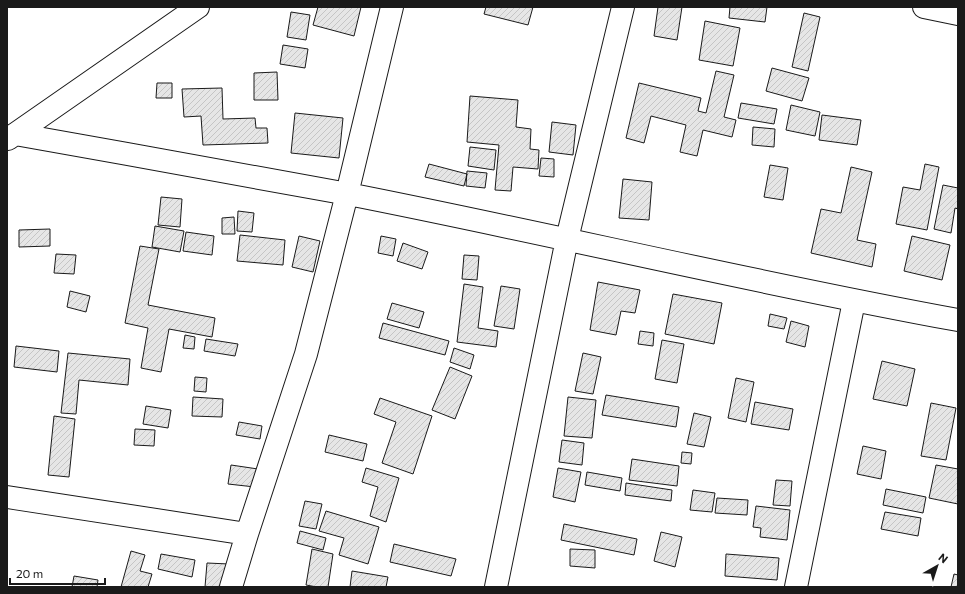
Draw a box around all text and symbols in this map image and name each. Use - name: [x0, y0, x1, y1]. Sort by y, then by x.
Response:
- north arrow: [917, 546, 957, 586]
- text: N: [936, 550, 951, 565]
- scale bar: [10, 560, 105, 586]
- text: 20 m: [16, 566, 43, 580]

